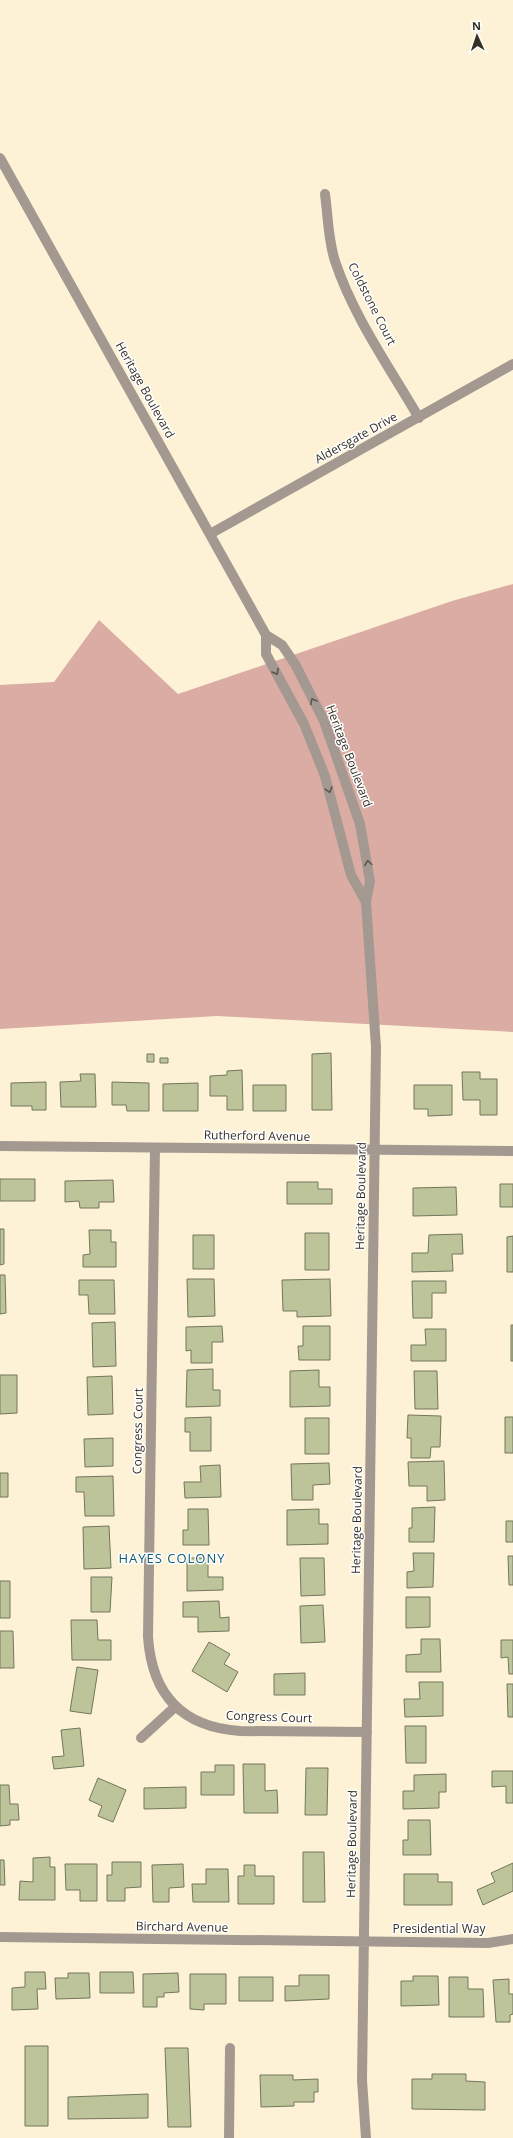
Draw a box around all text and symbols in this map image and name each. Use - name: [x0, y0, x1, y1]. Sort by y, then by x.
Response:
- north arrow: [457, 16, 497, 56]
- text: N: [472, 18, 481, 33]
- street label: Coldstone Court: [344, 259, 401, 348]
- street label: Heritage Boulevard: [112, 338, 179, 441]
- street label: Aldersgate Drive: [311, 408, 400, 467]
- one-way arrow: [272, 668, 279, 675]
- one-way arrow: [311, 698, 318, 705]
- street label: Heritage Boulevard: [322, 702, 377, 809]
- one-way arrow: [324, 786, 333, 793]
- one-way arrow: [363, 860, 372, 866]
- street label: Rutherford Avenue: [204, 1126, 311, 1145]
- street label: Heritage Boulevard: [351, 1142, 370, 1250]
- street label: Congress Court: [128, 1388, 147, 1474]
- street label: Heritage Boulevard: [347, 1466, 366, 1574]
- district label: HAYES COLONY: [118, 1549, 226, 1567]
- street label: Congress Court: [226, 1707, 312, 1726]
- street label: Heritage Boulevard: [342, 1790, 361, 1898]
- street label: Birchard Avenue: [136, 1917, 229, 1936]
- street label: Presidential Way: [393, 1920, 486, 1937]

